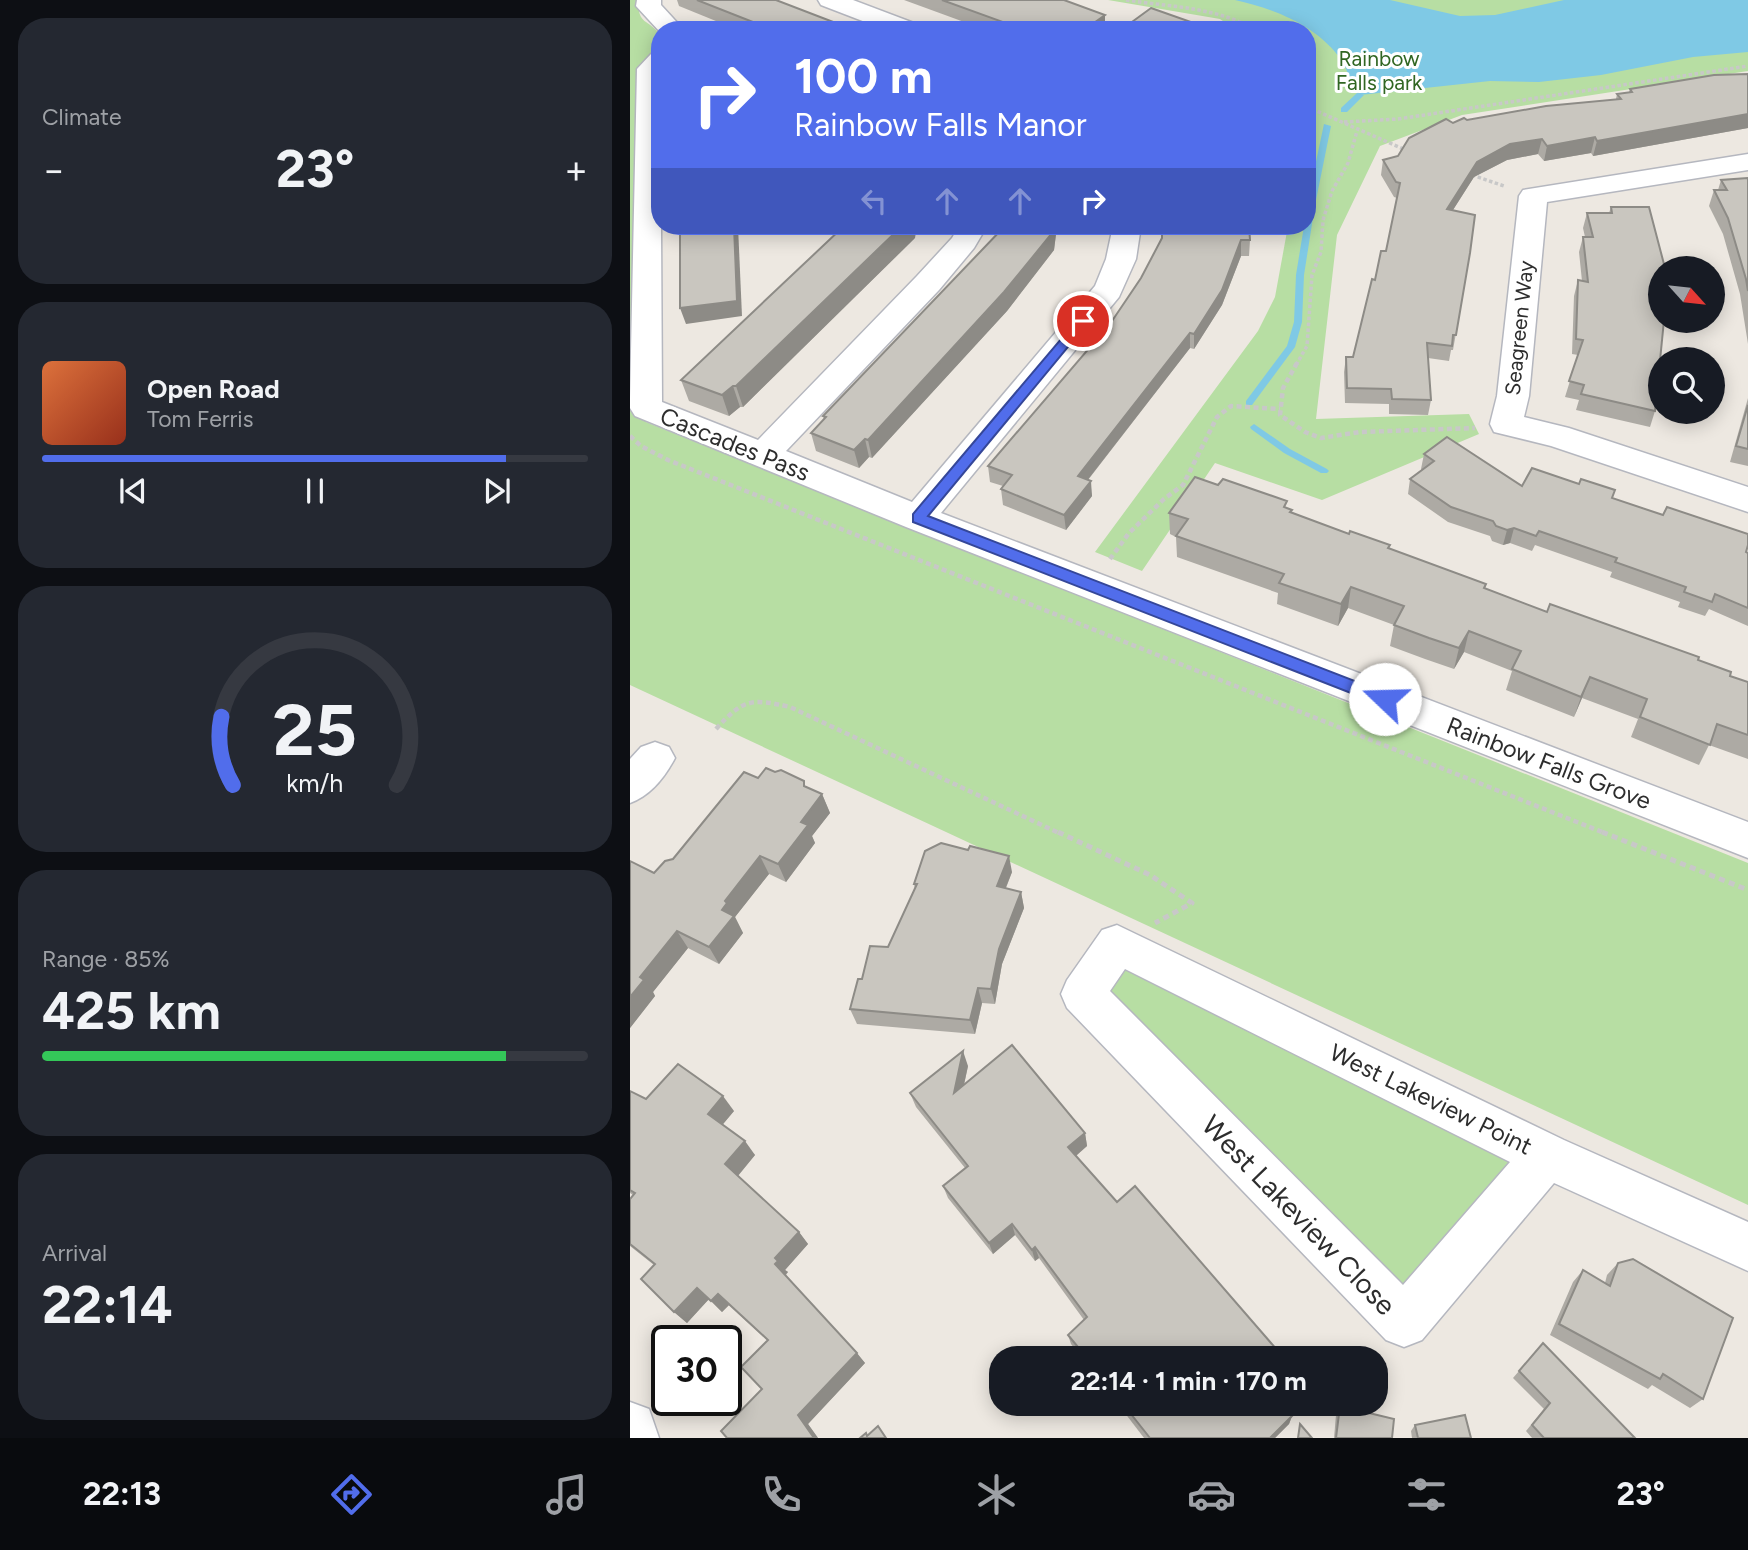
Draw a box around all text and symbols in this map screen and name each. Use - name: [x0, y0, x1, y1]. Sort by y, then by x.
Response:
- text: 100 m: [794, 46, 933, 105]
- park label: Rainbow Falls park: [1336, 46, 1423, 95]
- icon: right: [679, 49, 770, 140]
- text: Climate: [42, 103, 121, 131]
- text: Rainbow Falls Manor: [794, 106, 1087, 144]
- text: 23°: [276, 138, 354, 200]
- text: −: [42, 147, 66, 193]
- text: +: [564, 147, 588, 193]
- icon: left: [855, 182, 893, 220]
- icon: ahead: [928, 182, 966, 220]
- icon: ahead: [1001, 182, 1039, 220]
- icon: right: [1074, 182, 1112, 220]
- north arrow: [1648, 256, 1726, 332]
- map controls: [1648, 256, 1725, 424]
- street label: Seagreen Way: [1499, 259, 1539, 397]
- pin: [1053, 291, 1113, 351]
- icon: arrive: [1064, 302, 1102, 340]
- button: search: [1648, 347, 1725, 424]
- text: Open Road: [147, 373, 280, 405]
- street label: Cascades Pass: [656, 401, 814, 487]
- text: Tom Ferris: [147, 405, 253, 433]
- icon: previous: [114, 472, 152, 510]
- icon: pause: [296, 472, 334, 510]
- icon: next: [478, 472, 516, 510]
- position arrow: [1348, 662, 1422, 736]
- text: 25: [273, 686, 357, 773]
- street label: Rainbow Falls Grove: [1443, 711, 1655, 815]
- text: km/h: [286, 768, 344, 798]
- text: Range · 85%: [42, 945, 170, 973]
- text: 425 km: [42, 980, 221, 1042]
- street label: West Lakeview Point: [1325, 1037, 1537, 1161]
- street label: West Lakeview Close: [1195, 1108, 1403, 1322]
- text: Arrival: [42, 1239, 107, 1267]
- text: 22:14: [42, 1274, 173, 1336]
- speed limit sign: 30: [651, 1325, 742, 1416]
- text: 22:14 · 1 min · 170 m: [1070, 1365, 1307, 1397]
- icon: directions: [327, 1470, 376, 1519]
- icon: music: [542, 1470, 591, 1519]
- icon: phone: [757, 1470, 806, 1519]
- icon: climate: [972, 1470, 1021, 1519]
- icon: car: [1187, 1470, 1236, 1519]
- icon: filters: [1402, 1470, 1451, 1519]
- text: 22:13: [83, 1475, 161, 1513]
- text: 23°: [1617, 1475, 1665, 1513]

